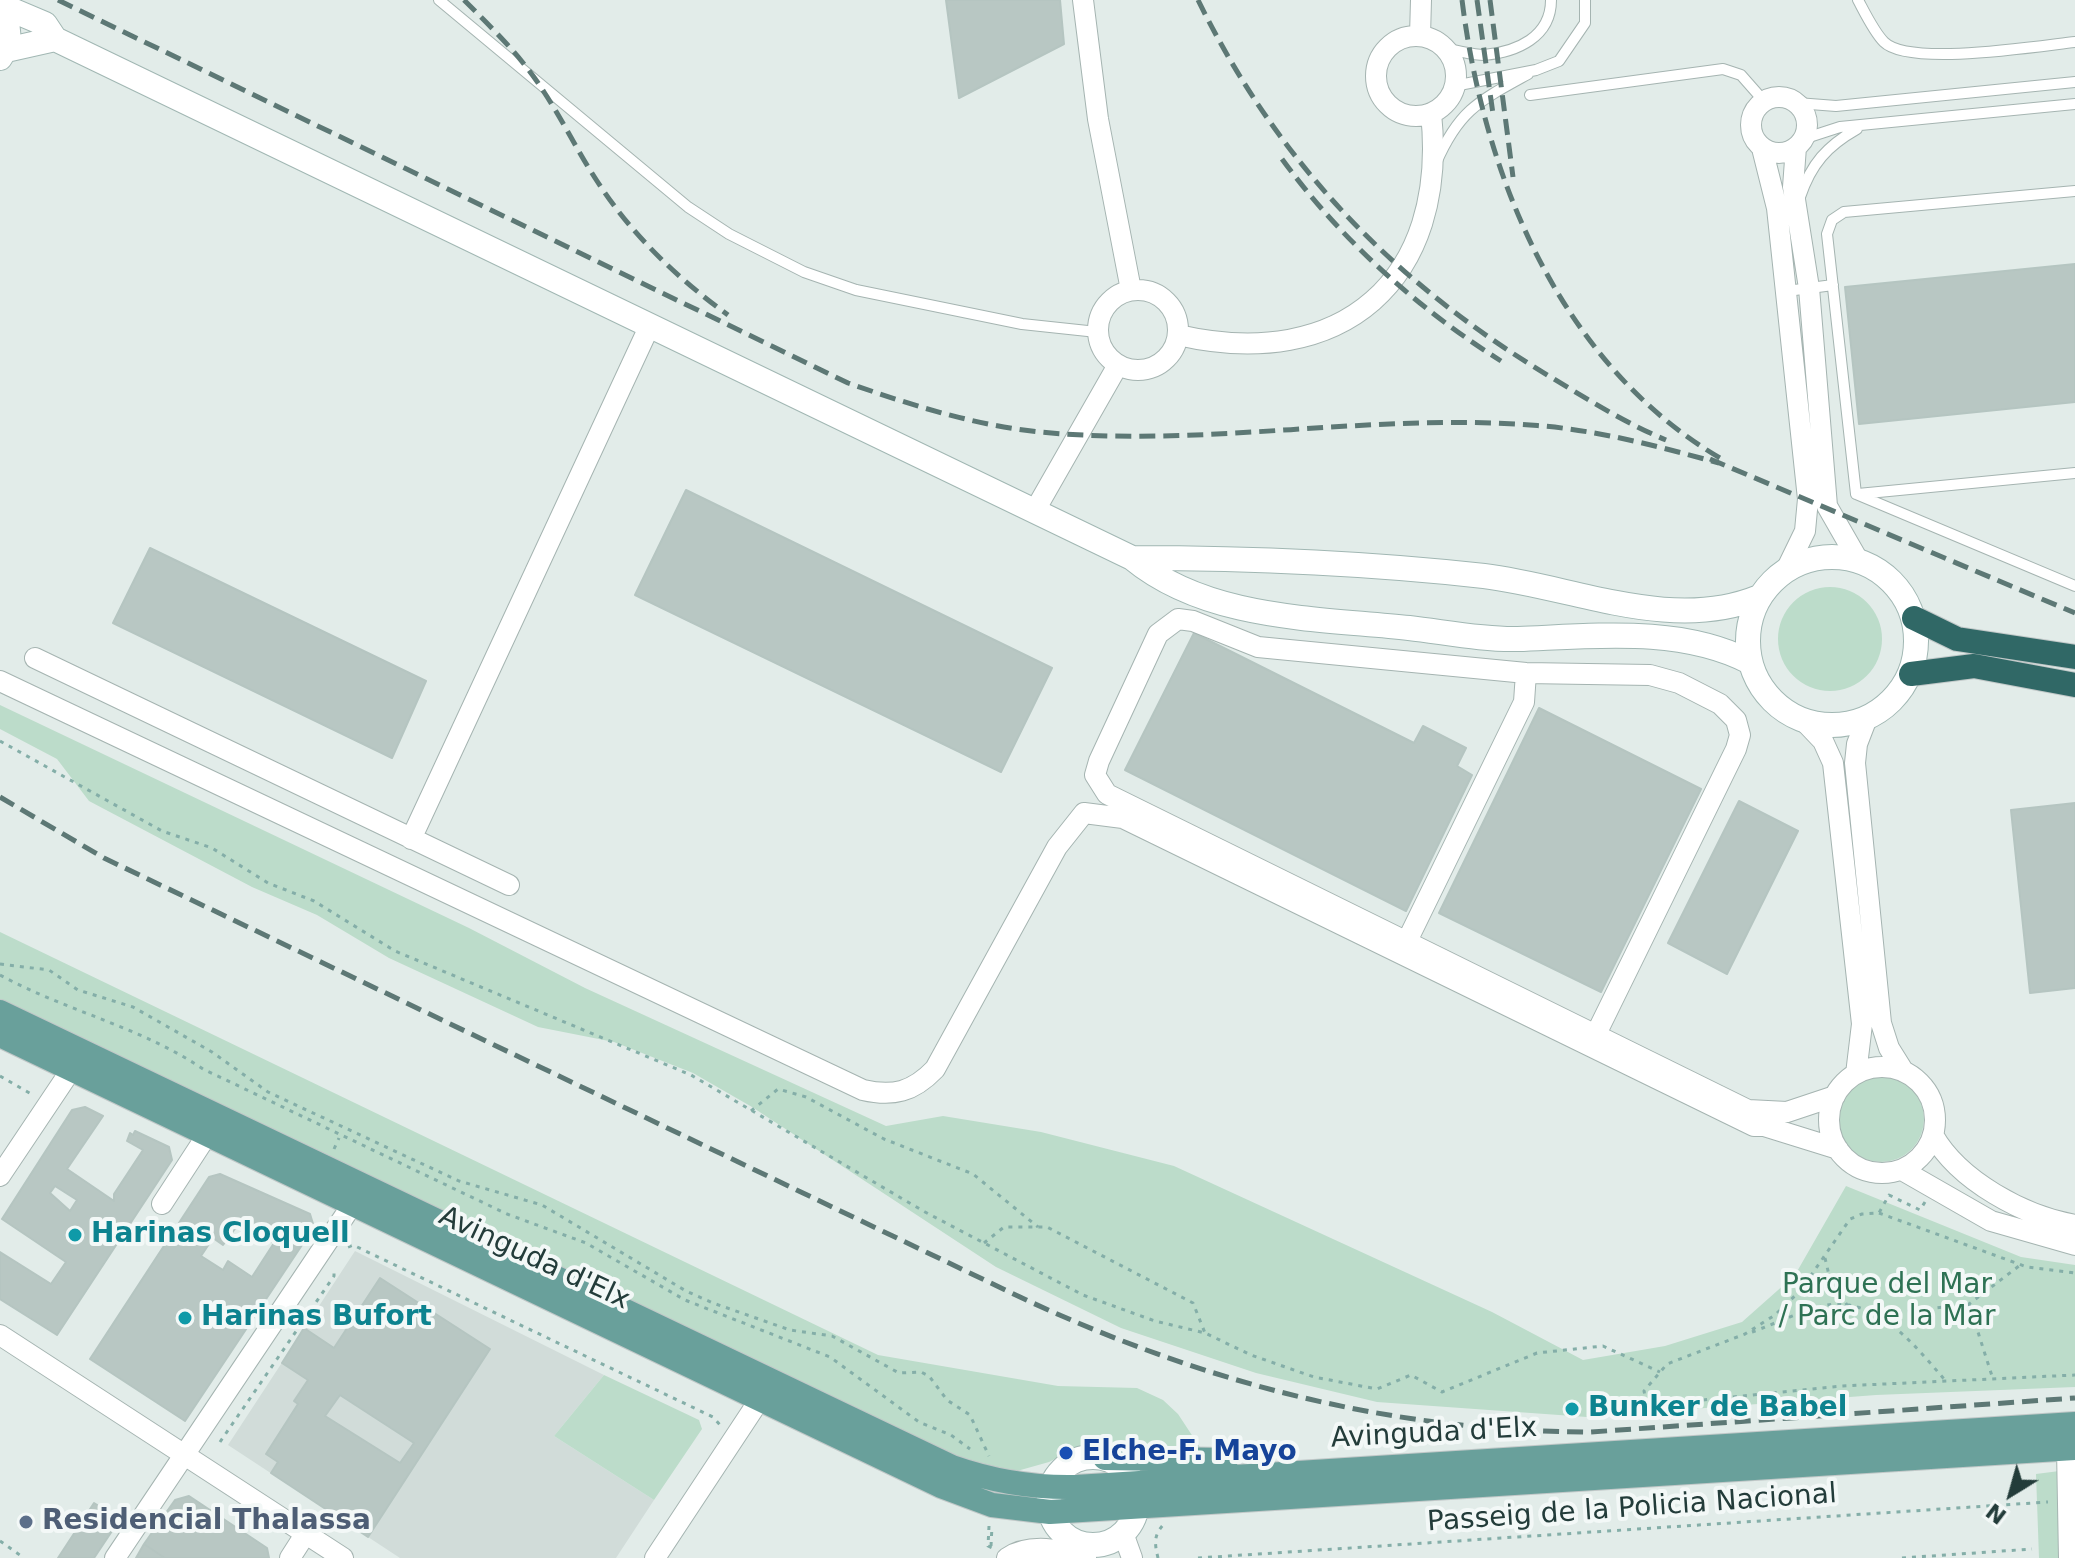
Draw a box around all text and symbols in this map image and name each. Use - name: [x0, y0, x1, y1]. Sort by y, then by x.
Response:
- street label: Avinguda d'Elx: [433, 1200, 635, 1318]
- place label: Harinas Cloquell: [91, 1218, 350, 1252]
- marker: Harinas Cloquell: [66, 1226, 84, 1244]
- park label: Parque del Mar / Parc de la Mar: [1779, 1269, 1995, 1335]
- place label: Harinas Bufort: [201, 1301, 432, 1335]
- marker: Harinas Bufort: [176, 1309, 194, 1327]
- place label: Bunker de Babel: [1588, 1392, 1847, 1426]
- marker: Bunker de Babel: [1563, 1400, 1581, 1418]
- street label: Avinguda d'Elx: [1330, 1412, 1538, 1456]
- place label: Elche-F. Mayo: [1082, 1436, 1297, 1470]
- marker: Elche-F. Mayo: [1057, 1444, 1075, 1462]
- north arrow: [1971, 1454, 2051, 1534]
- street label: Passeig de la Policia Nacional: [1426, 1478, 1838, 1540]
- text: N: [1981, 1498, 2011, 1529]
- place label: Residencial Thalassa: [42, 1505, 371, 1539]
- marker: Residencial Thalassa: [17, 1513, 35, 1531]

